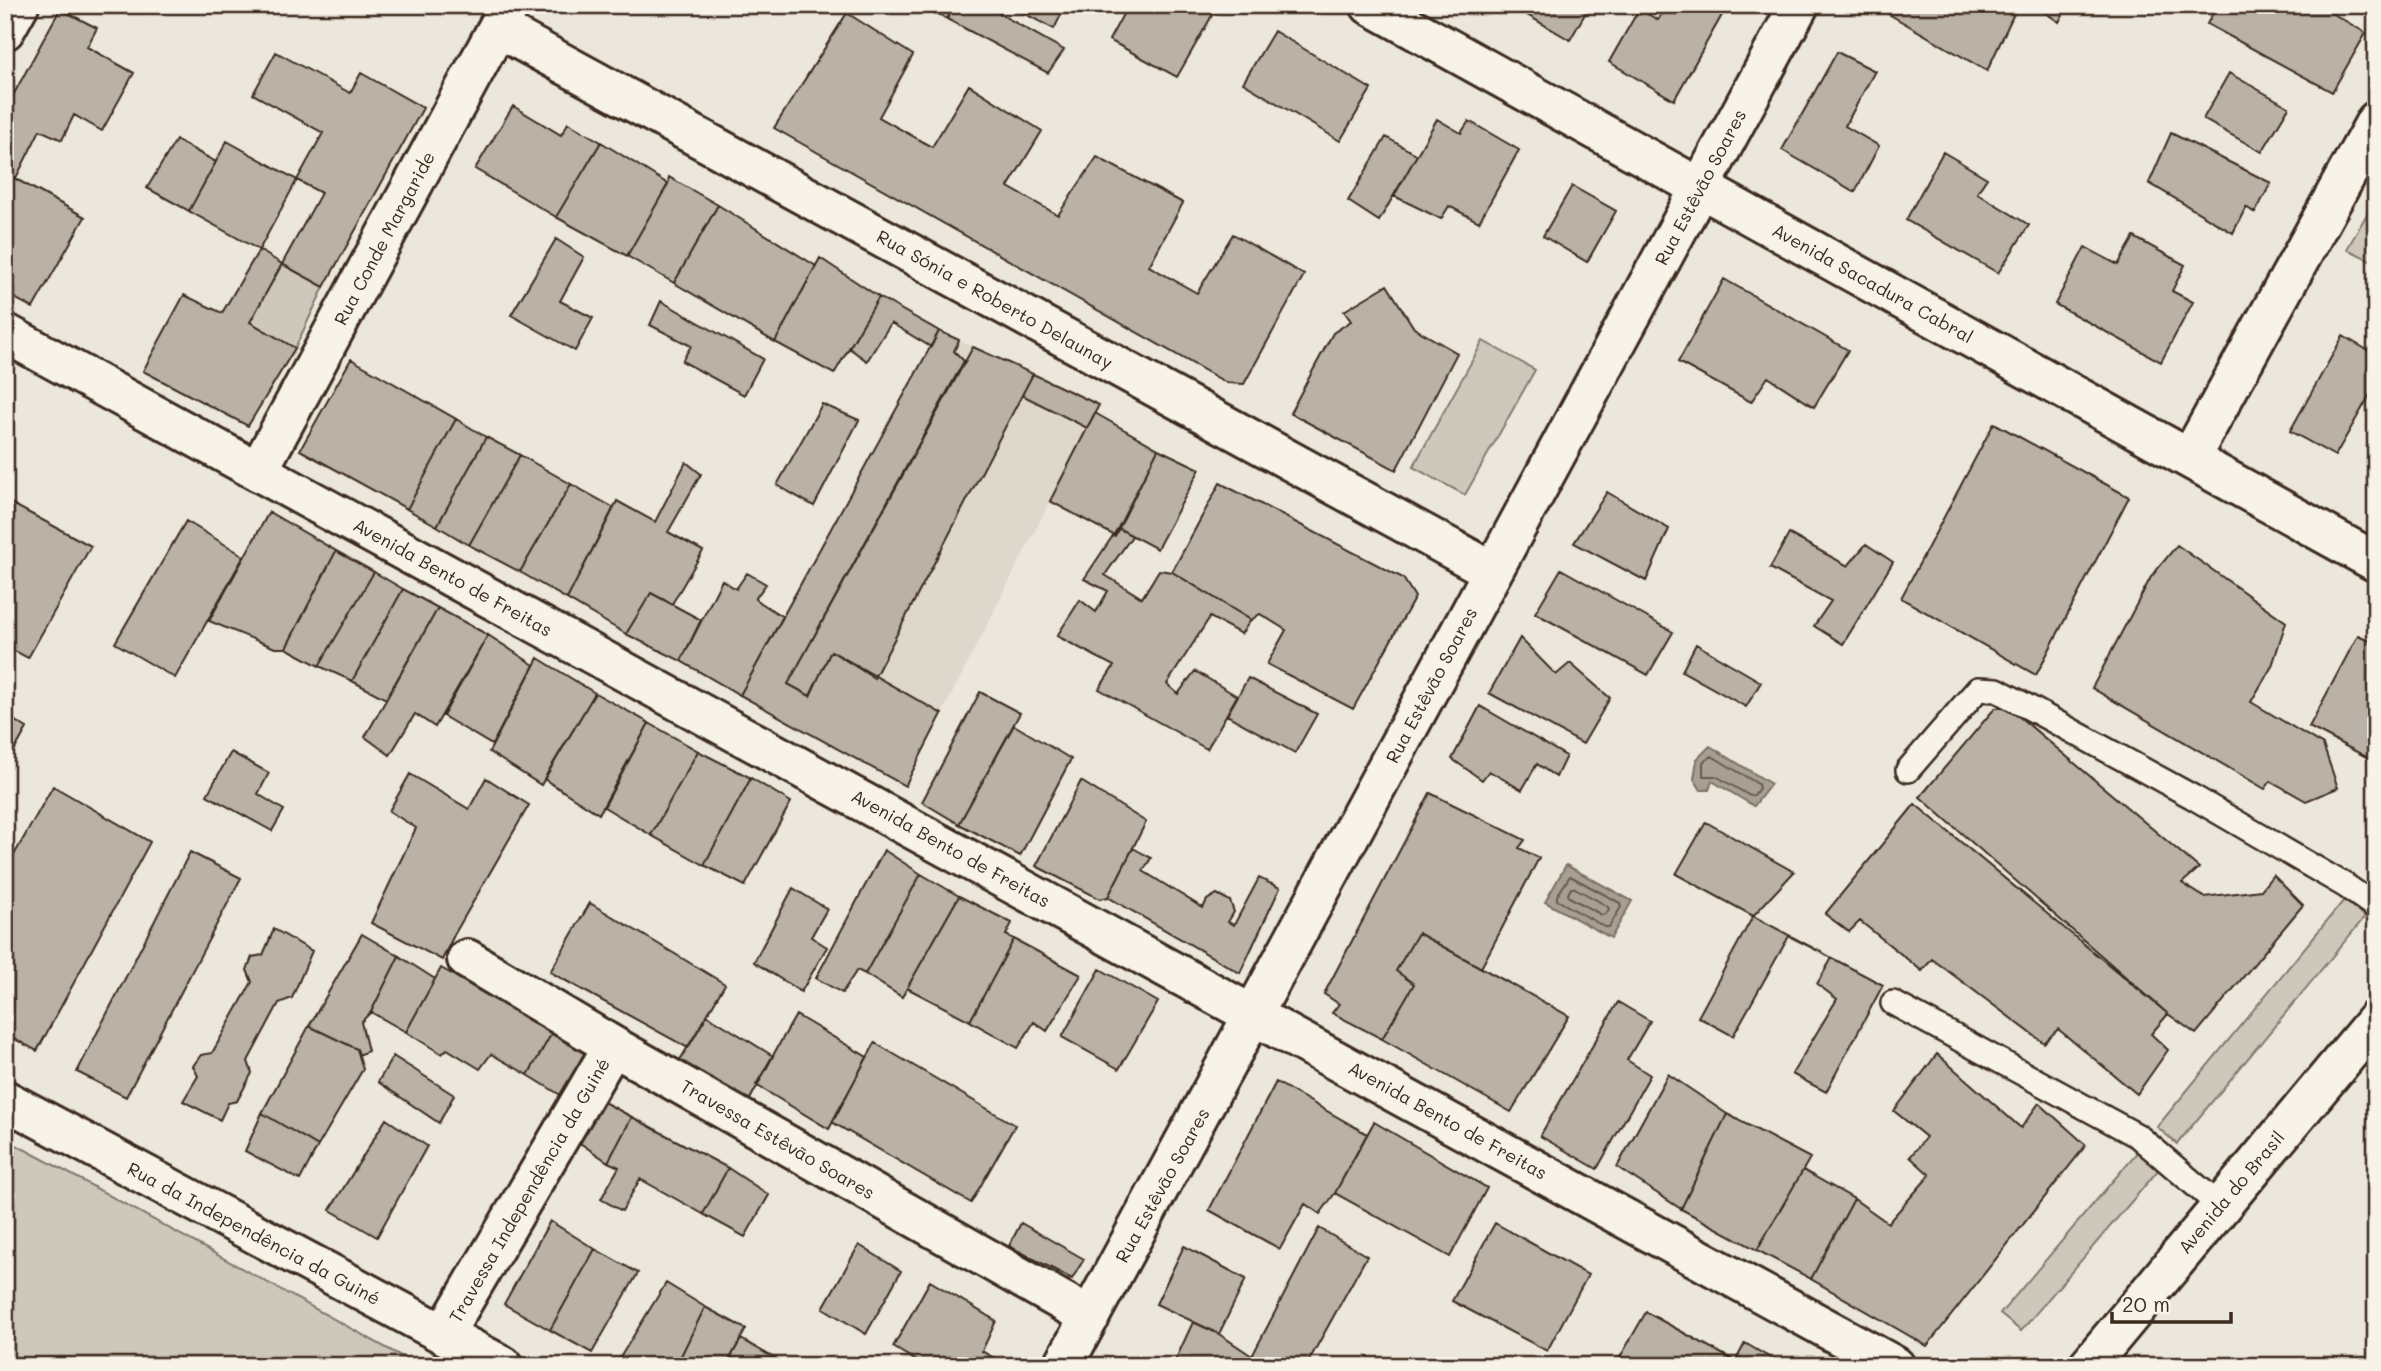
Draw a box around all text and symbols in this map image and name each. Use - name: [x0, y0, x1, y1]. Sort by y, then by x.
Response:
- street label: Rua Estêvão Soares: [1649, 105, 1751, 269]
- street label: Rua Conde Margaride: [328, 147, 440, 329]
- street label: Avenida Sacadura Cabral: [1768, 218, 1978, 348]
- street label: Rua Sónia e Roberto Delaunay: [873, 224, 1117, 374]
- street label: Avenida Bento de Freitas: [349, 512, 557, 642]
- street label: Rua Estêvão Soares: [1380, 603, 1482, 767]
- street label: Avenida Bento de Freitas: [847, 783, 1055, 913]
- street label: Travessa Independência da Guiné: [443, 1053, 615, 1327]
- street label: Avenida Bento de Freitas: [1344, 1055, 1552, 1185]
- street label: Travessa Estêvão Soares: [677, 1074, 879, 1204]
- street label: Rua Estêvão Soares: [1109, 1103, 1215, 1267]
- street label: Avenida do Brasil: [2173, 1126, 2289, 1258]
- street label: Rua da Independência da Guiné: [123, 1156, 385, 1310]
- scale bar: [2112, 1280, 2230, 1324]
- text: 20 m: [2122, 1290, 2170, 1317]

